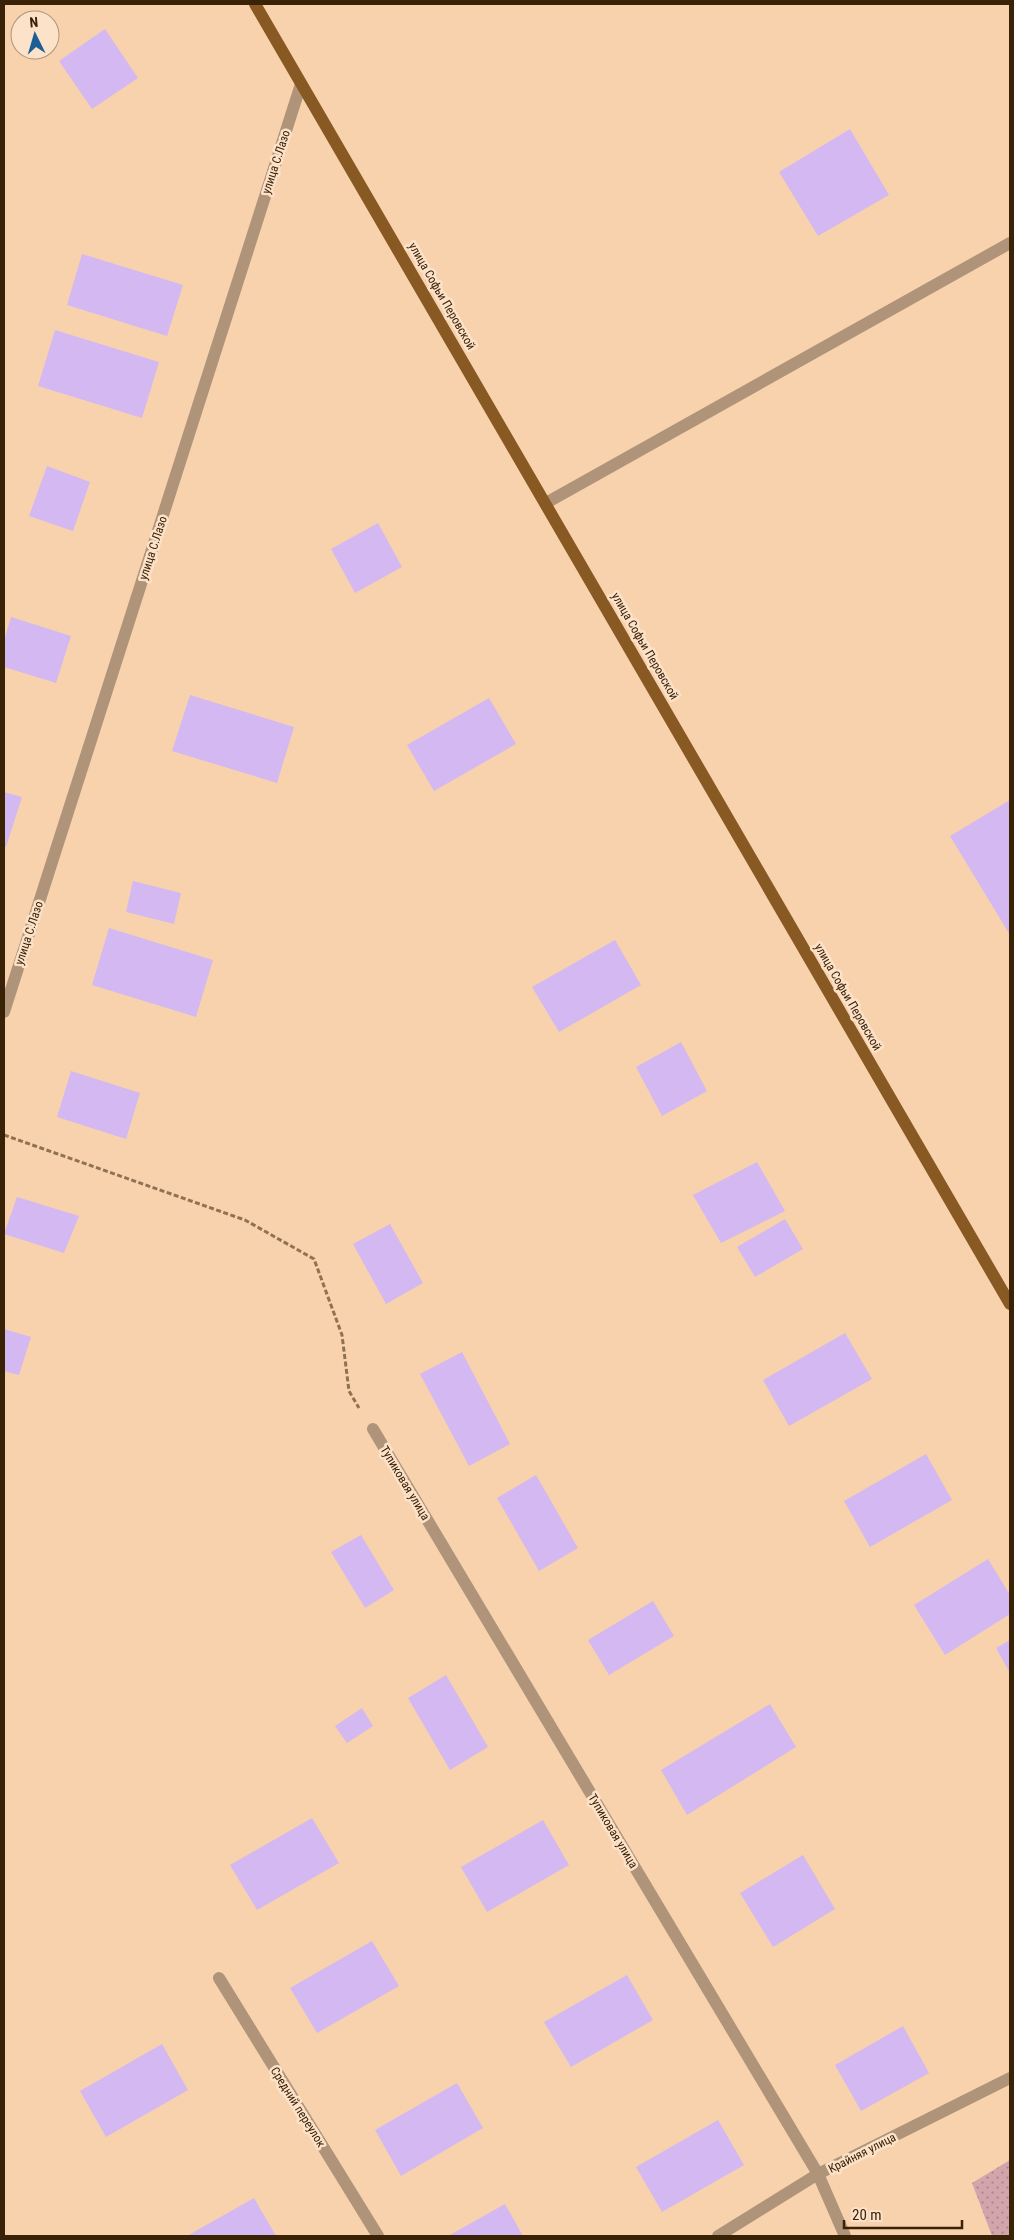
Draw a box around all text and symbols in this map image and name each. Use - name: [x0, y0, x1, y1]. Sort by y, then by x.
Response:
- north arrow: [10, 10, 60, 60]
- text: N: [29, 14, 39, 30]
- street label: улица С.Лазо: [259, 128, 293, 196]
- street label: улица Софьи Перовской: [406, 240, 478, 352]
- street label: улица С.Лазо: [136, 514, 170, 582]
- street label: улица Софьи Перовской: [609, 590, 681, 702]
- street label: улица С.Лазо: [12, 899, 46, 967]
- street label: улица Софьи Перовской: [812, 941, 884, 1053]
- street label: Тупиковая улица: [377, 1443, 433, 1523]
- street label: Тупиковая улица: [585, 1791, 641, 1871]
- street label: Средний переулок: [268, 2064, 328, 2150]
- street label: Крайняя улица: [826, 2130, 898, 2176]
- scale bar: [844, 2198, 962, 2230]
- text: 20 m: [852, 2206, 882, 2224]

